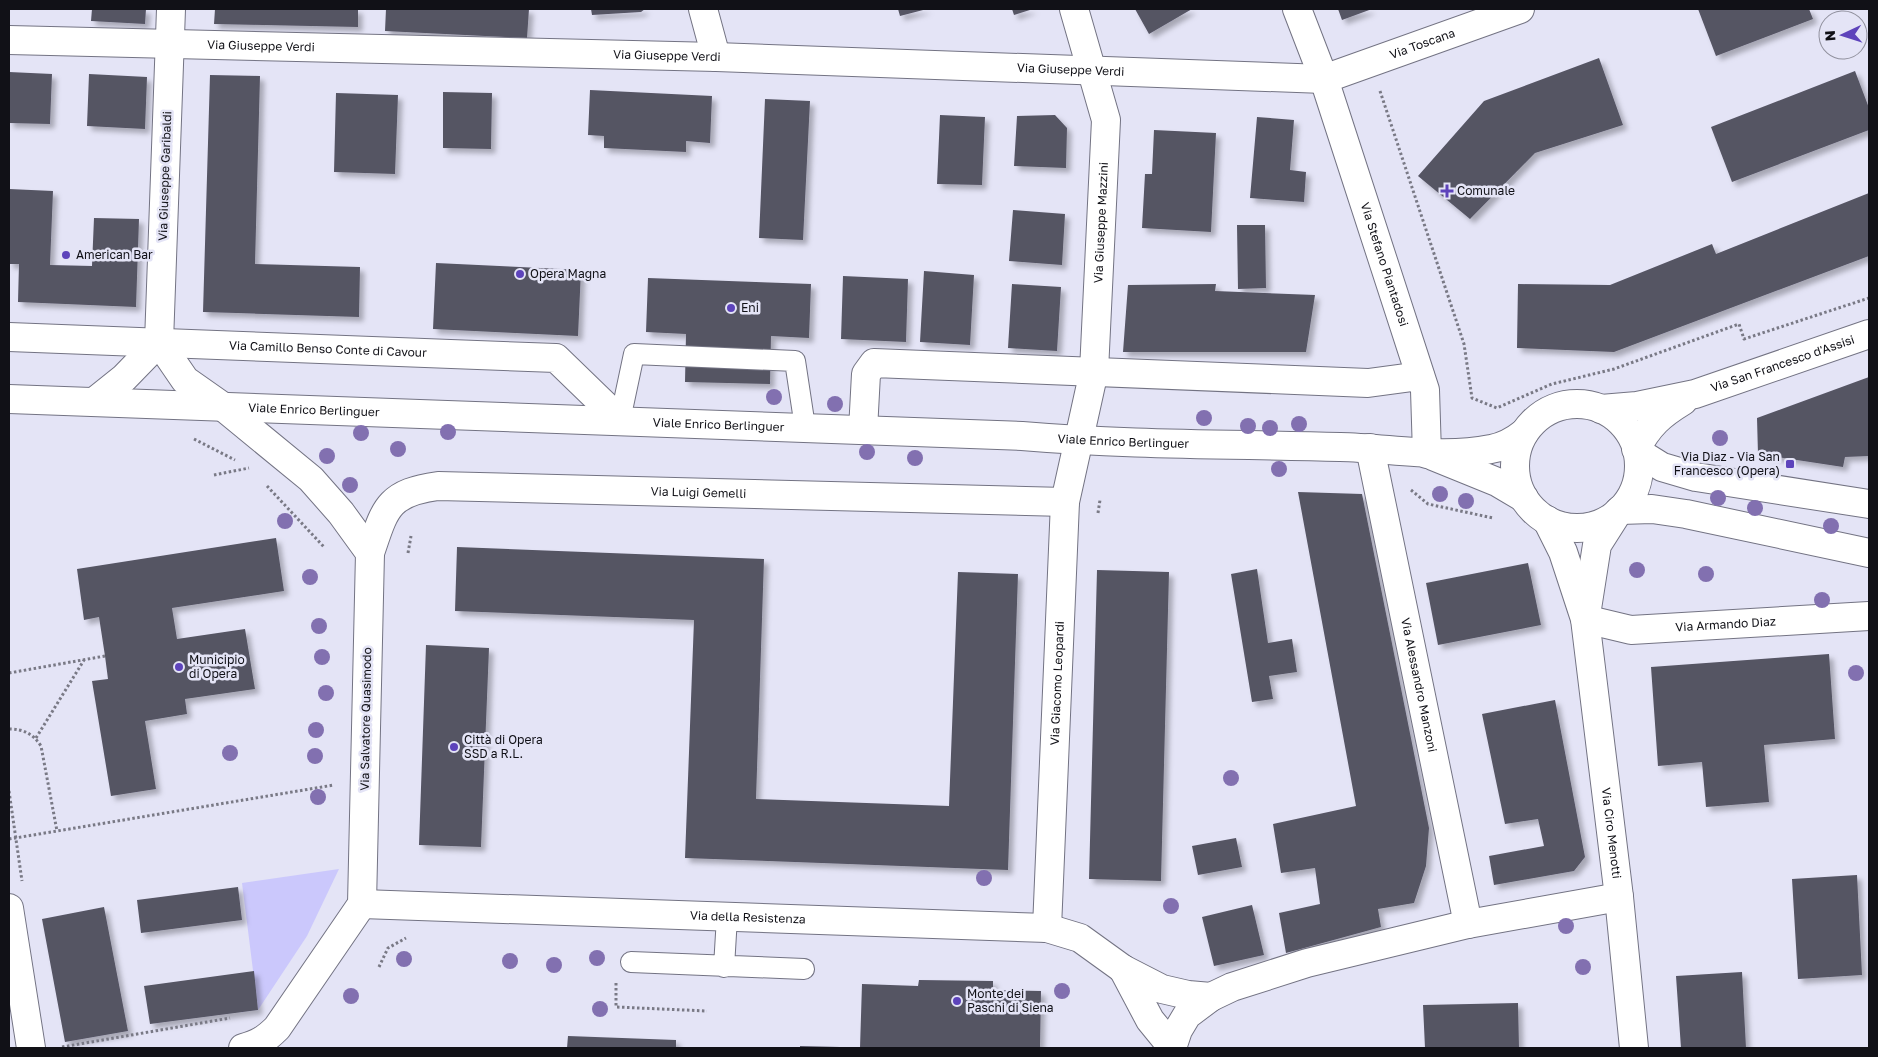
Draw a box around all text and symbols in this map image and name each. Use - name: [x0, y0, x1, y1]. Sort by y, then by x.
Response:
- north arrow: [1818, 10, 1868, 60]
- street label: Via Toscana: [1387, 25, 1457, 62]
- text: N: [1821, 30, 1838, 42]
- street label: Via Giuseppe Verdi: [207, 37, 315, 54]
- street label: Via Giuseppe Verdi: [613, 47, 721, 64]
- street label: Via Giuseppe Verdi: [1017, 60, 1125, 79]
- street label: Via Giuseppe Garibaldi: [155, 111, 174, 241]
- street label: Via Giuseppe Mazzini: [1090, 162, 1111, 284]
- place label: Comunale: [1457, 183, 1515, 198]
- marker: Comunale: [1441, 185, 1453, 197]
- street label: Via Stefano Piantadosi: [1358, 200, 1412, 328]
- place label: American Bar: [76, 247, 153, 262]
- marker: American Bar: [60, 249, 72, 261]
- place label: Opera Magna: [530, 266, 606, 281]
- marker: Opera Magna: [514, 268, 526, 280]
- place label: Eni: [741, 300, 759, 315]
- marker: Eni: [725, 302, 737, 314]
- street label: Via San Francesco d'Assisi: [1709, 332, 1856, 395]
- street label: Via Camillo Benso Conte di Cavour: [229, 337, 427, 360]
- street label: Viale Enrico Berlinguer: [248, 400, 380, 420]
- street label: Viale Enrico Berlinguer: [653, 415, 785, 434]
- street label: Viale Enrico Berlinguer: [1057, 431, 1189, 451]
- place label: Via Diaz - Via San Francesco (Opera): [1674, 449, 1780, 478]
- marker: Via Diaz - Via San Francesco (Opera): [1784, 458, 1796, 470]
- street label: Via Luigi Gemelli: [650, 483, 747, 501]
- street label: Via Armando Diaz: [1675, 613, 1776, 634]
- street label: Via Alessandro Manzoni: [1398, 616, 1440, 754]
- street label: Via Giacomo Leopardi: [1047, 621, 1067, 746]
- street label: Via Salvatore Quasimodo: [357, 647, 374, 791]
- place label: Municipio di Opera: [189, 652, 245, 681]
- marker: Municipio di Opera: [173, 661, 185, 673]
- place label: Città di Opera SSD a R.L.: [464, 732, 543, 761]
- marker: Città di Opera SSD a R.L.: [448, 741, 460, 753]
- street label: Via Ciro Menotti: [1599, 787, 1625, 880]
- street label: Via della Resistenza: [690, 907, 806, 927]
- place label: Monte dei Paschi di Siena: [967, 986, 1054, 1015]
- marker: Monte dei Paschi di Siena: [951, 995, 963, 1007]

